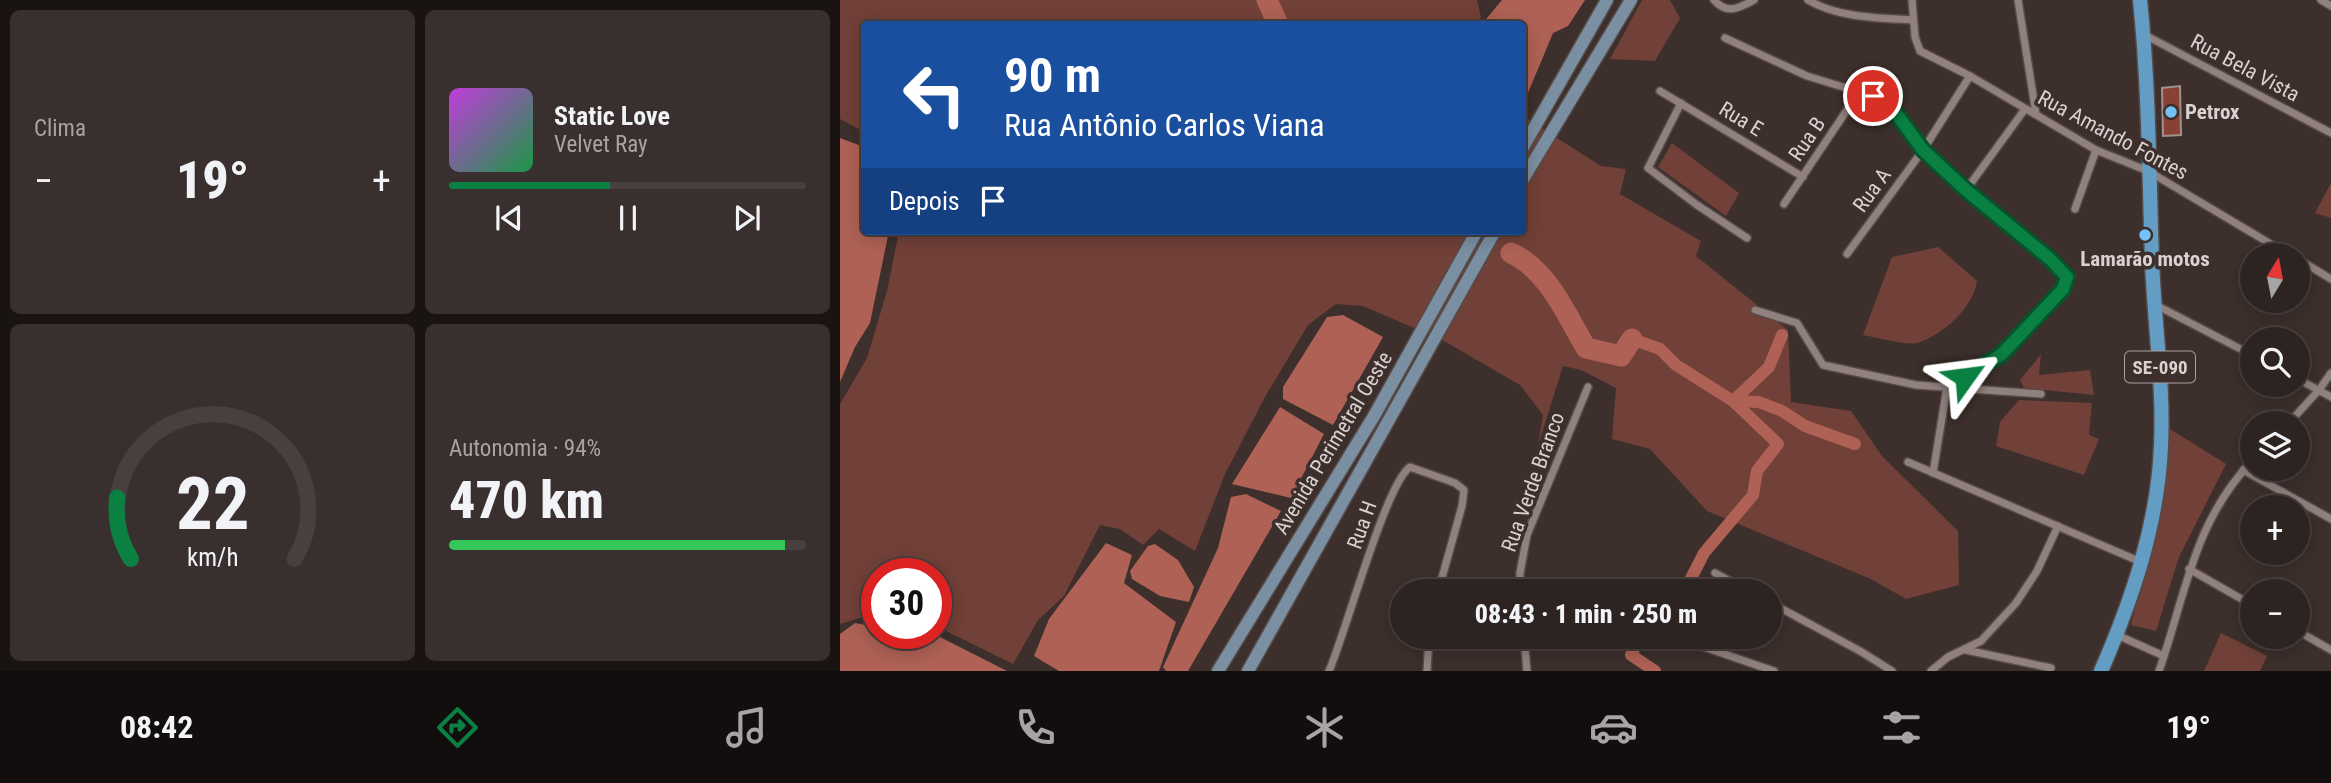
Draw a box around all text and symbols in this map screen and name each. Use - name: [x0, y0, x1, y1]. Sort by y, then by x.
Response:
- street label: Rua Bela Vista: [2187, 29, 2303, 107]
- text: 90 m: [1004, 47, 1101, 104]
- icon: left: [889, 49, 980, 140]
- pin: [1843, 66, 1903, 126]
- icon: arrive: [1854, 77, 1892, 115]
- street label: Rua Amando Fontes: [2034, 85, 2192, 185]
- street label: Rua E: [1715, 97, 1767, 141]
- place label: Petrox: [2185, 100, 2240, 124]
- text: Static Love: [554, 101, 670, 131]
- marker: Petrox: [2163, 104, 2179, 120]
- text: Rua Antônio Carlos Viana: [1004, 106, 1325, 144]
- street label: Rua B: [1784, 113, 1830, 165]
- text: Clima: [34, 115, 86, 142]
- text: Velvet Ray: [554, 131, 648, 158]
- text: 19°: [176, 150, 249, 211]
- text: −: [34, 159, 53, 203]
- text: +: [372, 159, 391, 203]
- street label: Rua A: [1848, 163, 1896, 217]
- icon: arrive: [974, 182, 1012, 220]
- text: Depois: [889, 186, 960, 216]
- icon: previous: [490, 199, 528, 237]
- icon: pause: [609, 199, 647, 237]
- icon: next: [728, 199, 766, 237]
- marker: Lamarão motos: [2137, 227, 2153, 243]
- north arrow: [2240, 243, 2310, 313]
- map controls: [2240, 243, 2310, 649]
- place label: Lamarão motos: [2080, 247, 2210, 271]
- button: search: [2240, 327, 2310, 397]
- position arrow: [1928, 340, 2002, 414]
- street label: Avenida Perimetral Oeste: [1269, 347, 1397, 539]
- road number: SE-090: [2125, 352, 2195, 382]
- street label: Rua Verde Branco: [1497, 409, 1569, 555]
- button: layers: [2240, 411, 2310, 481]
- text: Autonomia · 94%: [449, 435, 601, 462]
- text: 22: [176, 461, 249, 547]
- text: 470 km: [449, 470, 604, 531]
- button: +: [2240, 495, 2310, 565]
- street label: Rua H: [1342, 498, 1382, 552]
- text: km/h: [187, 542, 238, 571]
- speed limit sign: 30: [861, 558, 952, 649]
- button: −: [2240, 579, 2310, 649]
- text: 08:43 · 1 min · 250 m: [1475, 599, 1697, 629]
- icon: directions: [433, 703, 482, 752]
- icon: music: [722, 703, 771, 752]
- icon: phone: [1011, 703, 1060, 752]
- icon: climate: [1300, 703, 1349, 752]
- icon: car: [1589, 703, 1638, 752]
- icon: filters: [1877, 703, 1926, 752]
- text: 08:42: [120, 708, 193, 746]
- text: 19°: [2166, 708, 2211, 746]

